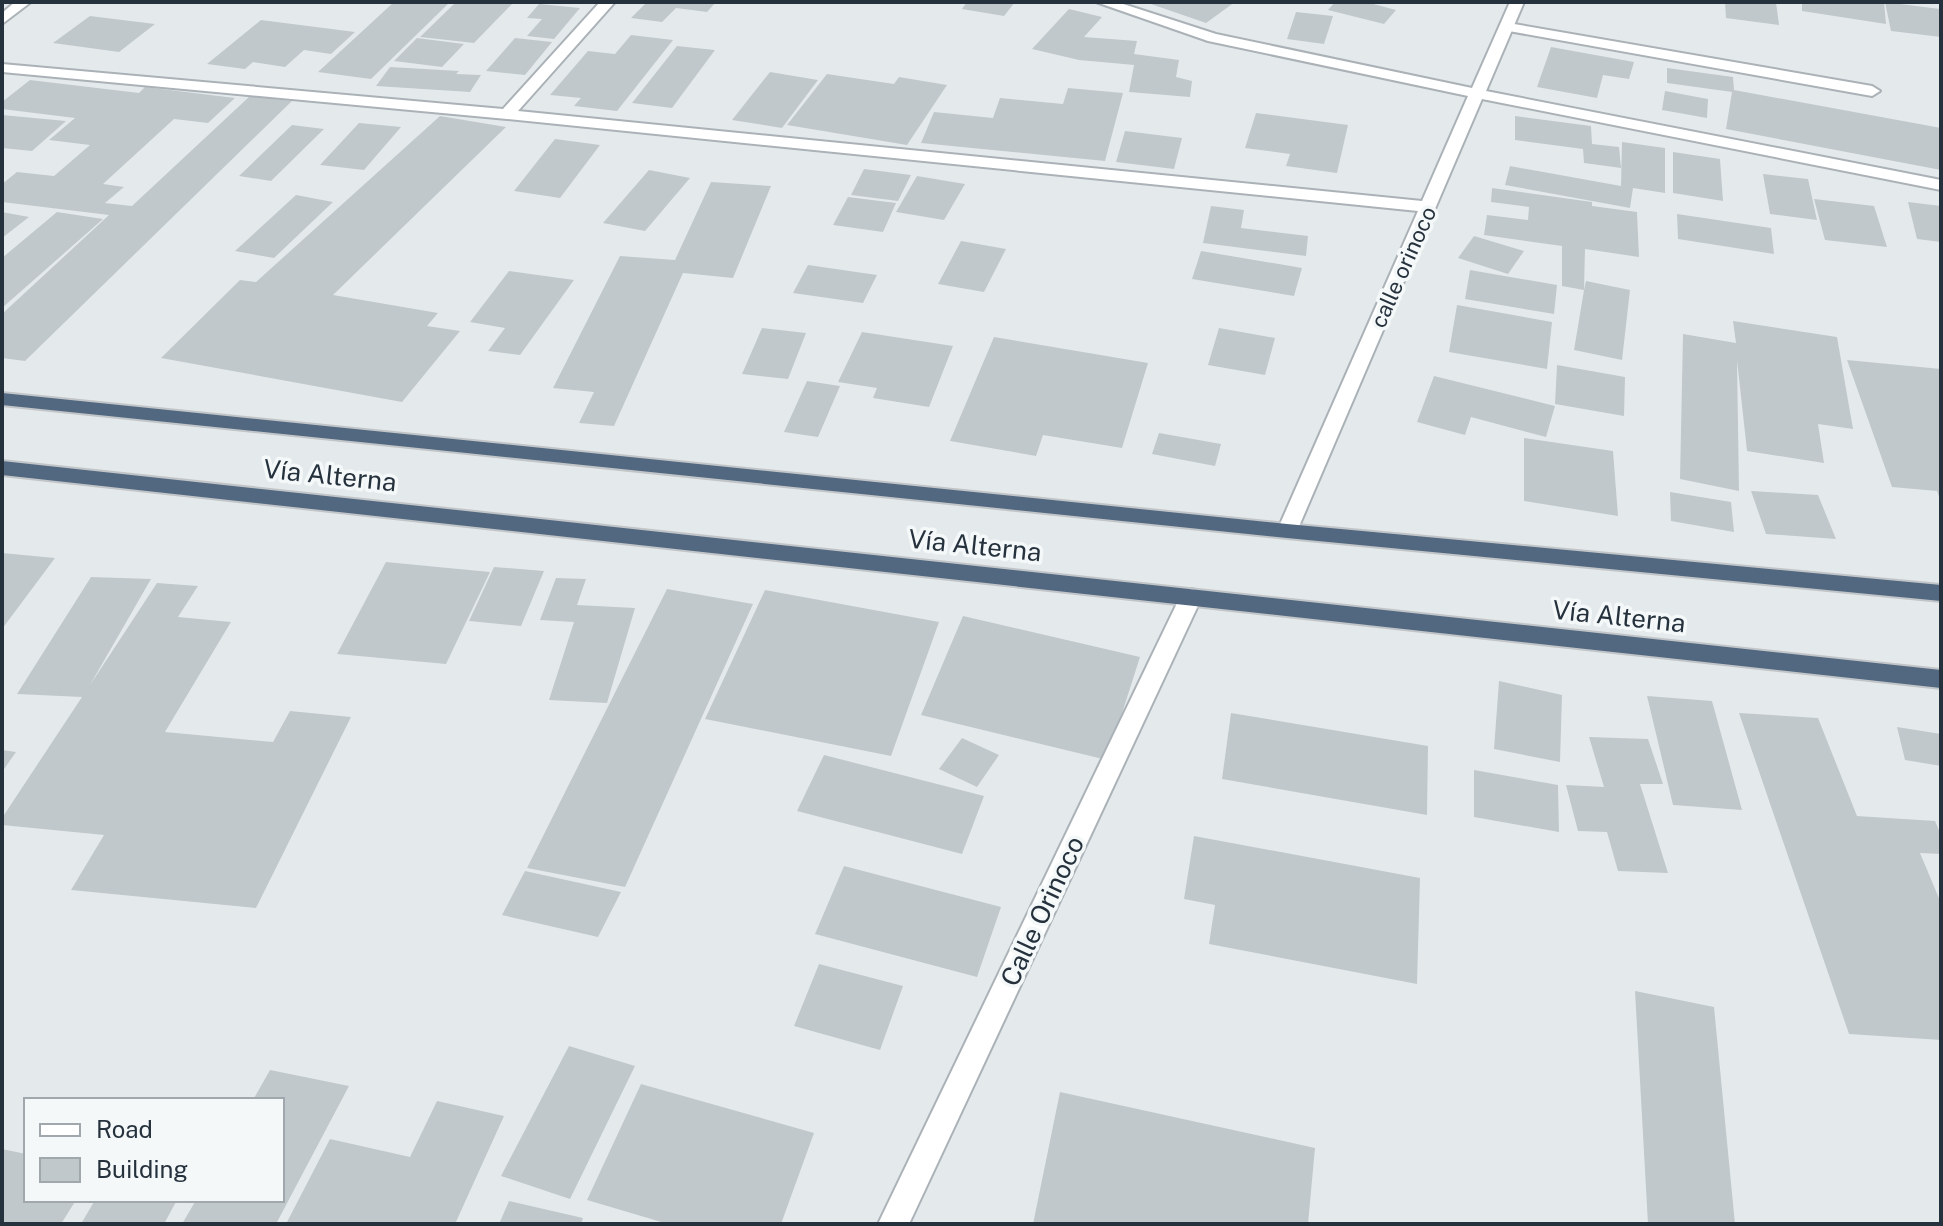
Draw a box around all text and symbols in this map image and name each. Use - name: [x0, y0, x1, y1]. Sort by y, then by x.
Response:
- street label: calle orinoco: [1365, 202, 1441, 332]
- street label: Vía Alterna: [262, 453, 398, 497]
- street label: Vía Alterna: [907, 523, 1043, 567]
- street label: Vía Alterna: [1551, 594, 1687, 638]
- street label: Calle Orinoco: [994, 831, 1090, 991]
- legend: [24, 1098, 284, 1202]
- text: Road: [96, 1115, 153, 1143]
- text: Building: [96, 1155, 188, 1183]

